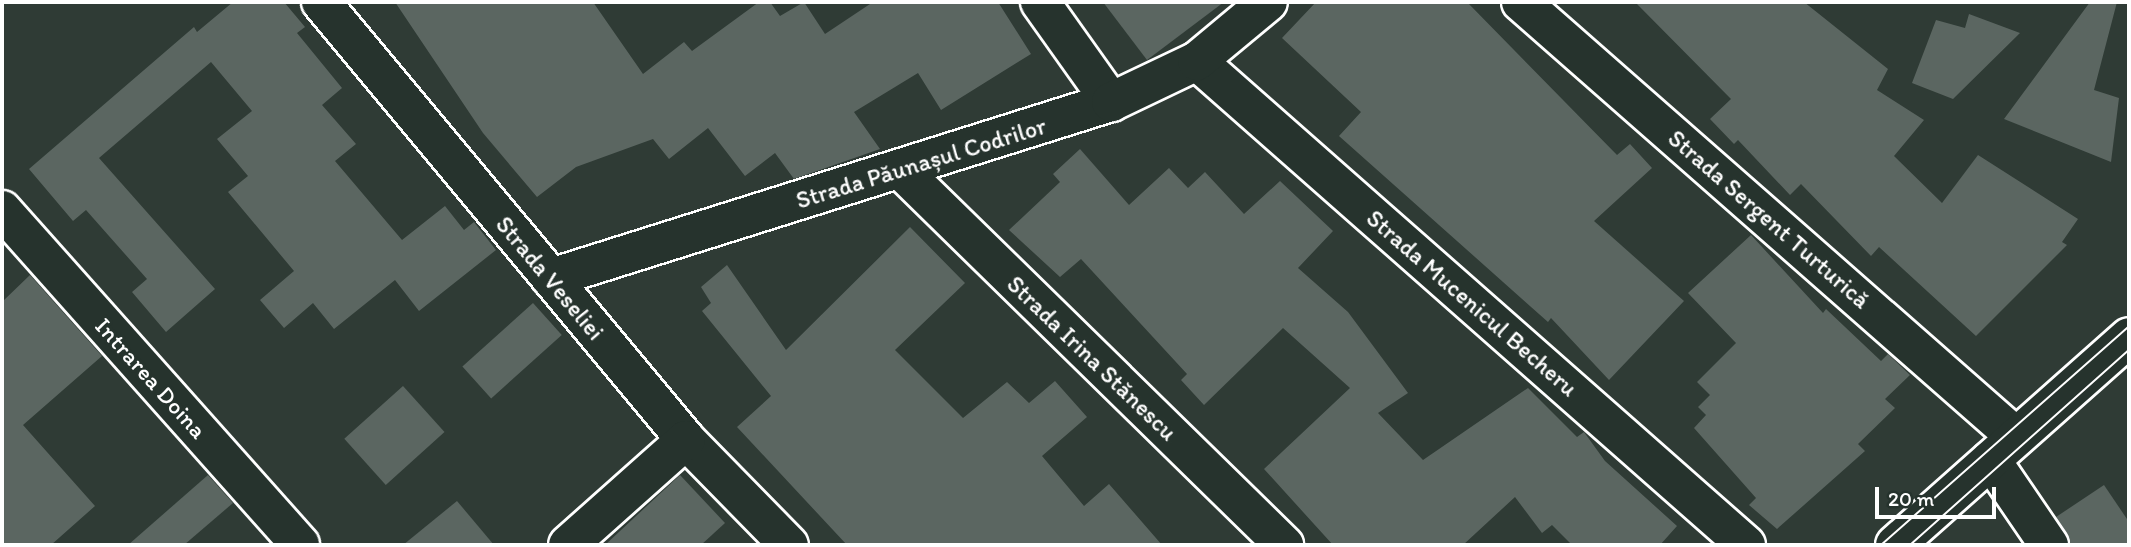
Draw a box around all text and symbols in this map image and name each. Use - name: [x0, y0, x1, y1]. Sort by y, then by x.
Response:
- street label: Strada Păunașul Codrilor: [793, 111, 1049, 215]
- street label: Strada Sergent Turturică: [1663, 124, 1875, 314]
- street label: Strada Mucenicul Becheru: [1361, 204, 1583, 402]
- street label: Strada Veseliei: [490, 211, 610, 345]
- street label: Strada Irina Stănescu: [1002, 270, 1182, 446]
- street label: Intrarea Doina: [89, 312, 213, 444]
- scale bar: [1879, 474, 2000, 518]
- text: 20 m: [1888, 486, 1934, 511]

